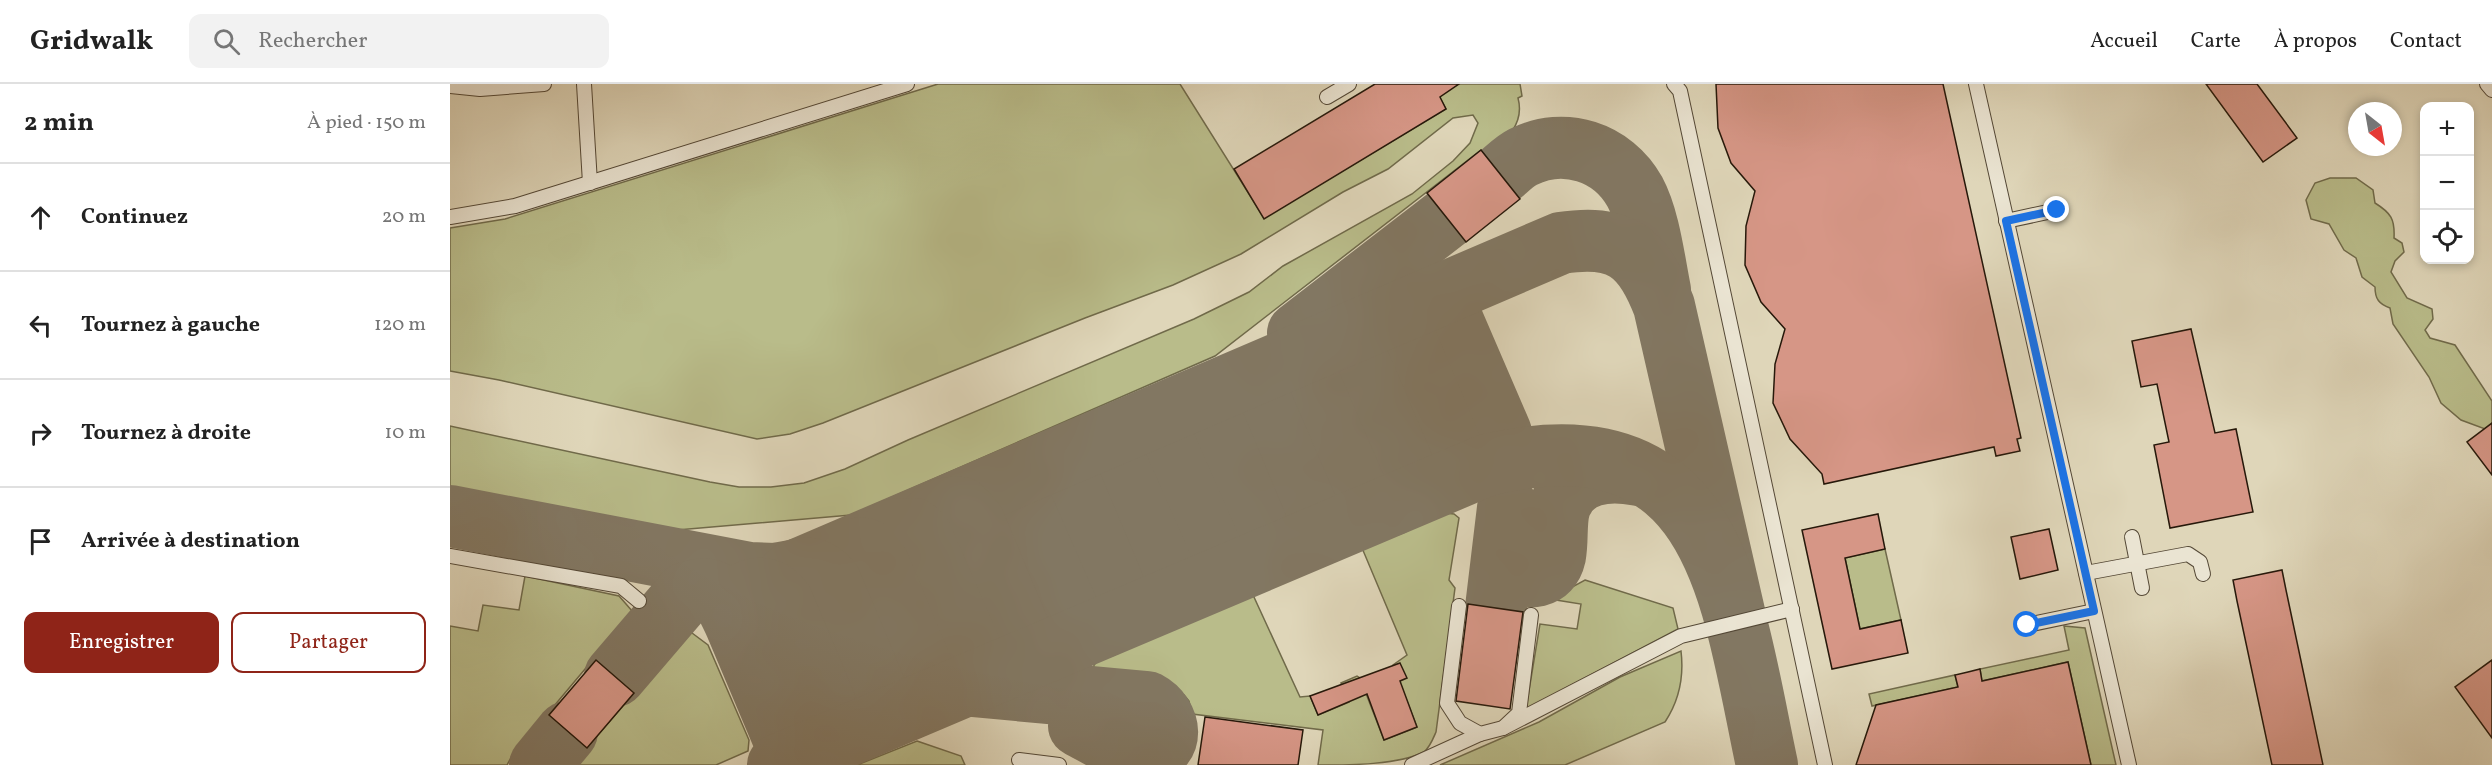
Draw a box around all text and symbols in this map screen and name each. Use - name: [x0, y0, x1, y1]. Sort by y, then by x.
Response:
- search box: [189, 14, 609, 68]
- text: Gridwalk: [30, 22, 153, 61]
- icon: search: [210, 25, 243, 58]
- text: Rechercher: [258, 26, 367, 57]
- text: Accueil: [2090, 27, 2158, 56]
- text: Carte: [2191, 27, 2241, 56]
- text: À propos: [2274, 27, 2357, 56]
- text: Contact: [2390, 27, 2462, 56]
- north arrow: [2348, 102, 2402, 156]
- map controls: [2420, 102, 2474, 264]
- button: +: [2420, 102, 2474, 156]
- text: 2 min: [24, 105, 94, 141]
- text: À pied · 150 m: [307, 109, 426, 137]
- button: −: [2420, 156, 2474, 210]
- route end: [2043, 196, 2069, 222]
- icon: ahead: [24, 201, 57, 234]
- text: Continuez: [81, 202, 188, 233]
- text: 20 m: [382, 203, 426, 231]
- button: locate: [2420, 210, 2474, 264]
- icon: left: [24, 309, 57, 342]
- text: Tournez à gauche: [81, 310, 260, 341]
- text: 120 m: [374, 311, 426, 339]
- icon: right: [24, 417, 57, 450]
- text: Tournez à droite: [81, 418, 251, 449]
- text: 10 m: [385, 419, 426, 447]
- icon: arrive: [24, 525, 57, 558]
- text: Arrivée à destination: [81, 526, 300, 557]
- route start: [2013, 611, 2039, 637]
- button: Enregistrer: [24, 612, 219, 673]
- button: Partager: [231, 612, 426, 673]

